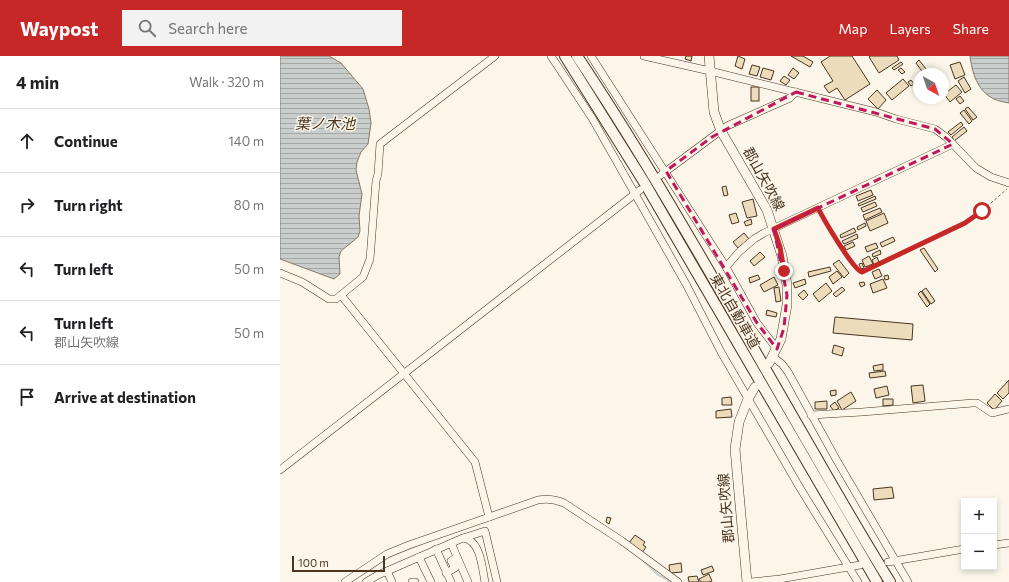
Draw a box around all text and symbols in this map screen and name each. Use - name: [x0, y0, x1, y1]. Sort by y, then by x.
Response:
- search box: [122, 10, 402, 46]
- text: Waypost: [20, 17, 98, 40]
- icon: search: [136, 17, 158, 39]
- text: Search here: [168, 19, 248, 37]
- text: Map: [839, 20, 867, 37]
- text: Layers: [889, 20, 931, 37]
- text: Share: [953, 20, 989, 37]
- north arrow: [913, 68, 949, 104]
- text: 4 min: [16, 72, 59, 93]
- text: Walk · 320 m: [189, 74, 264, 90]
- water label: 葉ノ木池: [295, 114, 357, 132]
- icon: ahead: [16, 130, 38, 152]
- text: Continue: [54, 132, 118, 150]
- text: 140 m: [228, 133, 264, 149]
- street label: 郡山矢吹線: [740, 144, 789, 213]
- icon: right: [16, 194, 38, 216]
- text: Turn right: [54, 196, 123, 214]
- text: 80 m: [234, 197, 264, 213]
- route start: [973, 202, 991, 220]
- icon: left: [16, 258, 38, 280]
- text: Turn left: [54, 260, 113, 278]
- text: 50 m: [234, 261, 264, 277]
- route end: [775, 262, 793, 280]
- street label: 東北自動車道: [707, 270, 764, 351]
- text: Turn left: [54, 314, 113, 332]
- icon: left: [16, 322, 38, 344]
- text: 50 m: [234, 325, 264, 341]
- text: 郡山矢吹線: [54, 334, 119, 350]
- icon: arrive: [16, 386, 38, 408]
- text: Arrive at destination: [54, 388, 196, 406]
- street label: 郡山矢吹線: [714, 472, 737, 544]
- map controls: [961, 498, 997, 570]
- button: +: [961, 498, 997, 534]
- button: −: [961, 534, 997, 570]
- scale bar: [292, 554, 385, 573]
- text: 100 m: [298, 556, 329, 569]

